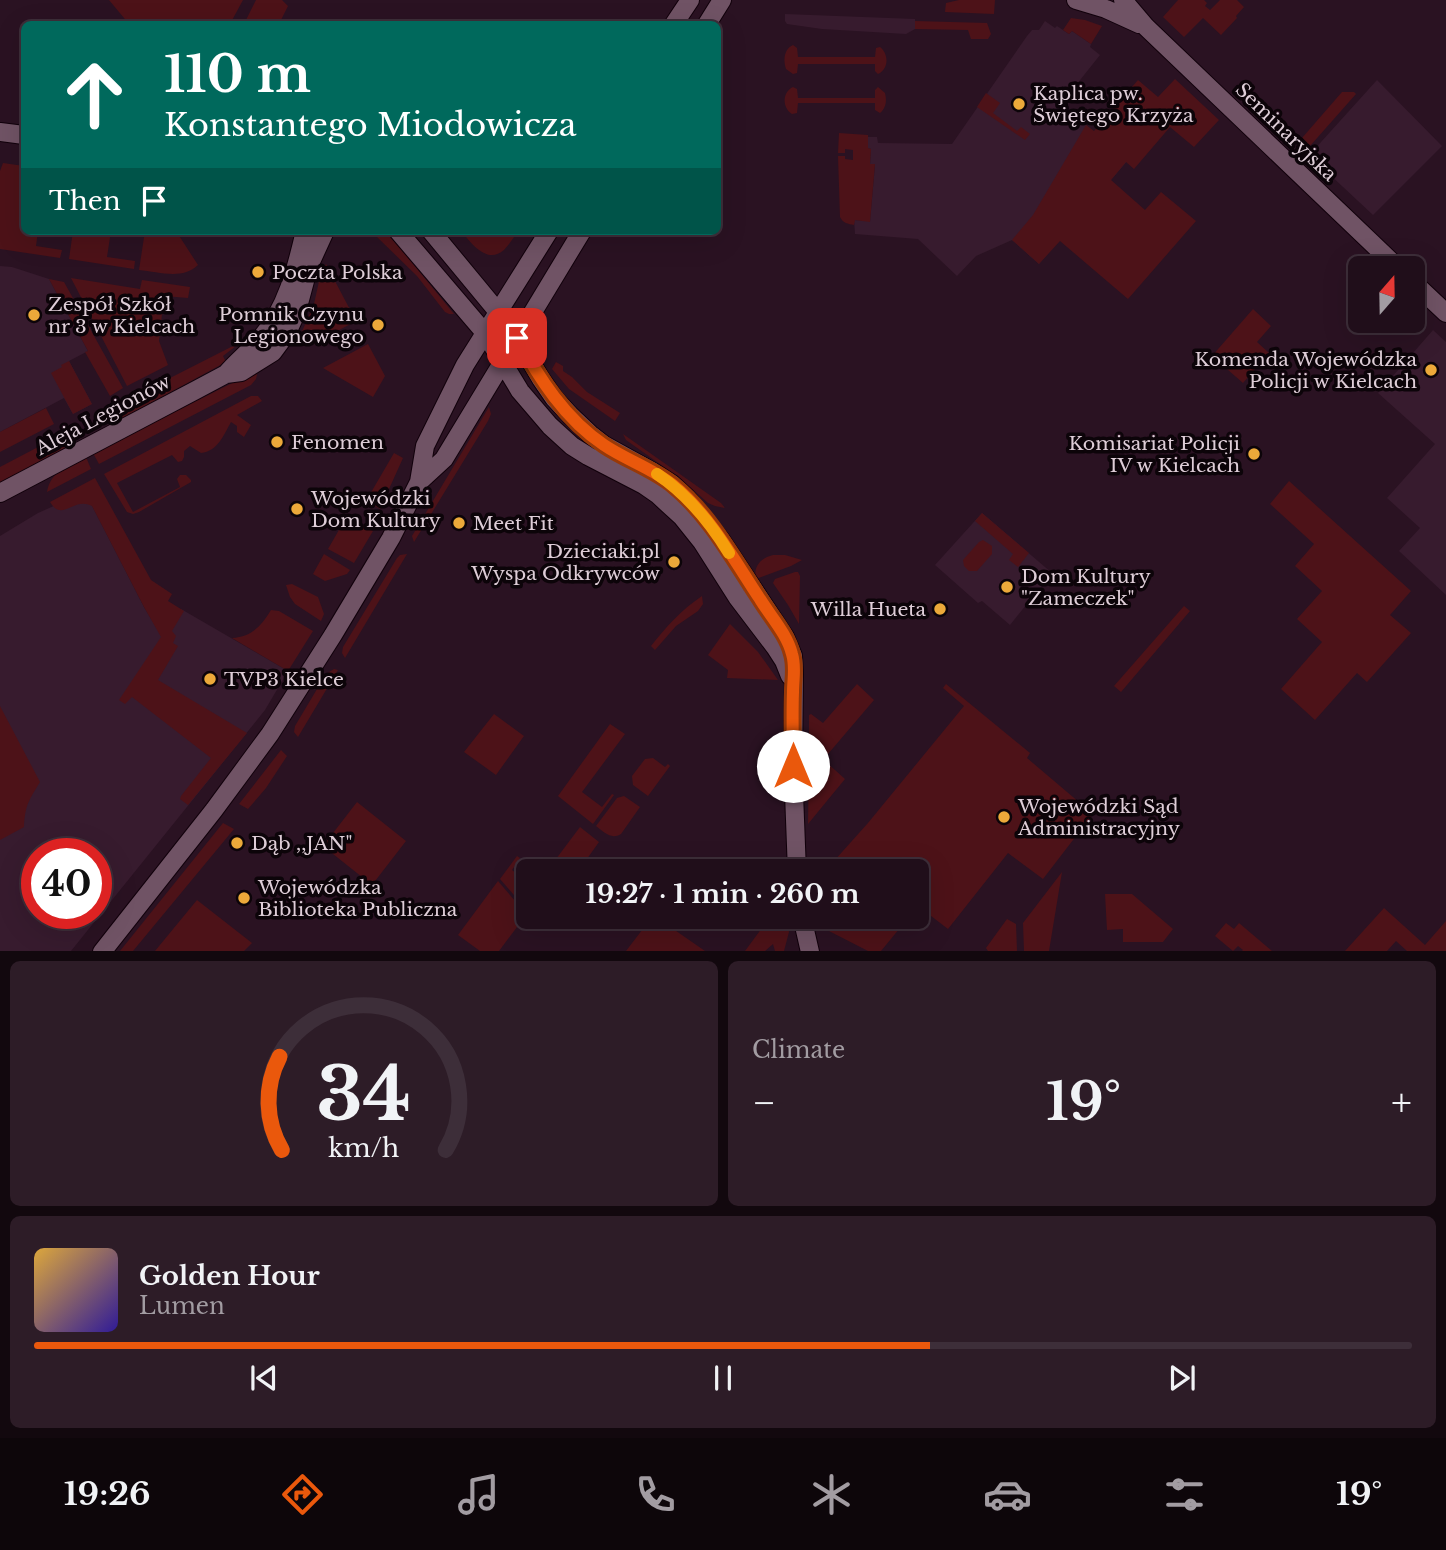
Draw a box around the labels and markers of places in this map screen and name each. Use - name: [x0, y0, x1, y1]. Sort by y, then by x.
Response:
- place label: Kaplica pw. Świętego Krzyża: [1033, 82, 1194, 127]
- marker: Kaplica pw. Świętego Krzyża: [1011, 96, 1027, 112]
- place label: Poczta Polska: [272, 261, 403, 284]
- marker: Poczta Polska: [250, 264, 266, 280]
- place label: Zespół Szkół nr 3 w Kielcach: [48, 293, 195, 338]
- place label: Pomnik Czynu Legionowego: [218, 303, 364, 348]
- marker: Zespół Szkół nr 3 w Kielcach: [26, 307, 42, 323]
- pin: [487, 308, 547, 368]
- marker: Pomnik Czynu Legionowego: [370, 317, 386, 333]
- place label: Komenda Wojewódzka Policji w Kielcach: [1195, 348, 1417, 393]
- marker: Komenda Wojewódzka Policji w Kielcach: [1423, 362, 1439, 378]
- place label: Fenomen: [291, 431, 384, 454]
- place label: Komisariat Policji IV w Kielcach: [1069, 432, 1241, 477]
- marker: Fenomen: [269, 434, 285, 450]
- marker: Komisariat Policji IV w Kielcach: [1246, 446, 1262, 462]
- place label: Wojewódzki Dom Kultury: [310, 487, 441, 532]
- marker: Wojewódzki Dom Kultury: [289, 501, 305, 517]
- place label: Meet Fit: [473, 512, 555, 535]
- marker: Meet Fit: [451, 515, 467, 531]
- place label: Dzieciaki.pl Wyspa Odkrywców: [470, 540, 660, 585]
- marker: Dzieciaki.pl Wyspa Odkrywców: [666, 554, 682, 570]
- place label: Dom Kultury "Zameczek": [1021, 565, 1151, 610]
- marker: Dom Kultury "Zameczek": [999, 579, 1015, 595]
- place label: Willa Hueta: [810, 598, 926, 621]
- marker: Willa Hueta: [932, 601, 948, 617]
- place label: TVP3 Kielce: [224, 668, 344, 691]
- marker: TVP3 Kielce: [202, 671, 218, 687]
- place label: Wojewódzki Sąd Administracyjny: [1017, 795, 1180, 840]
- marker: Wojewódzki Sąd Administracyjny: [996, 809, 1012, 825]
- place label: Dąb ,,JAN": [251, 832, 352, 855]
- marker: Dąb ,,JAN": [229, 835, 245, 851]
- place label: Wojewódzka Biblioteka Publiczna: [257, 876, 458, 921]
- marker: Wojewódzka Biblioteka Publiczna: [236, 890, 252, 906]

